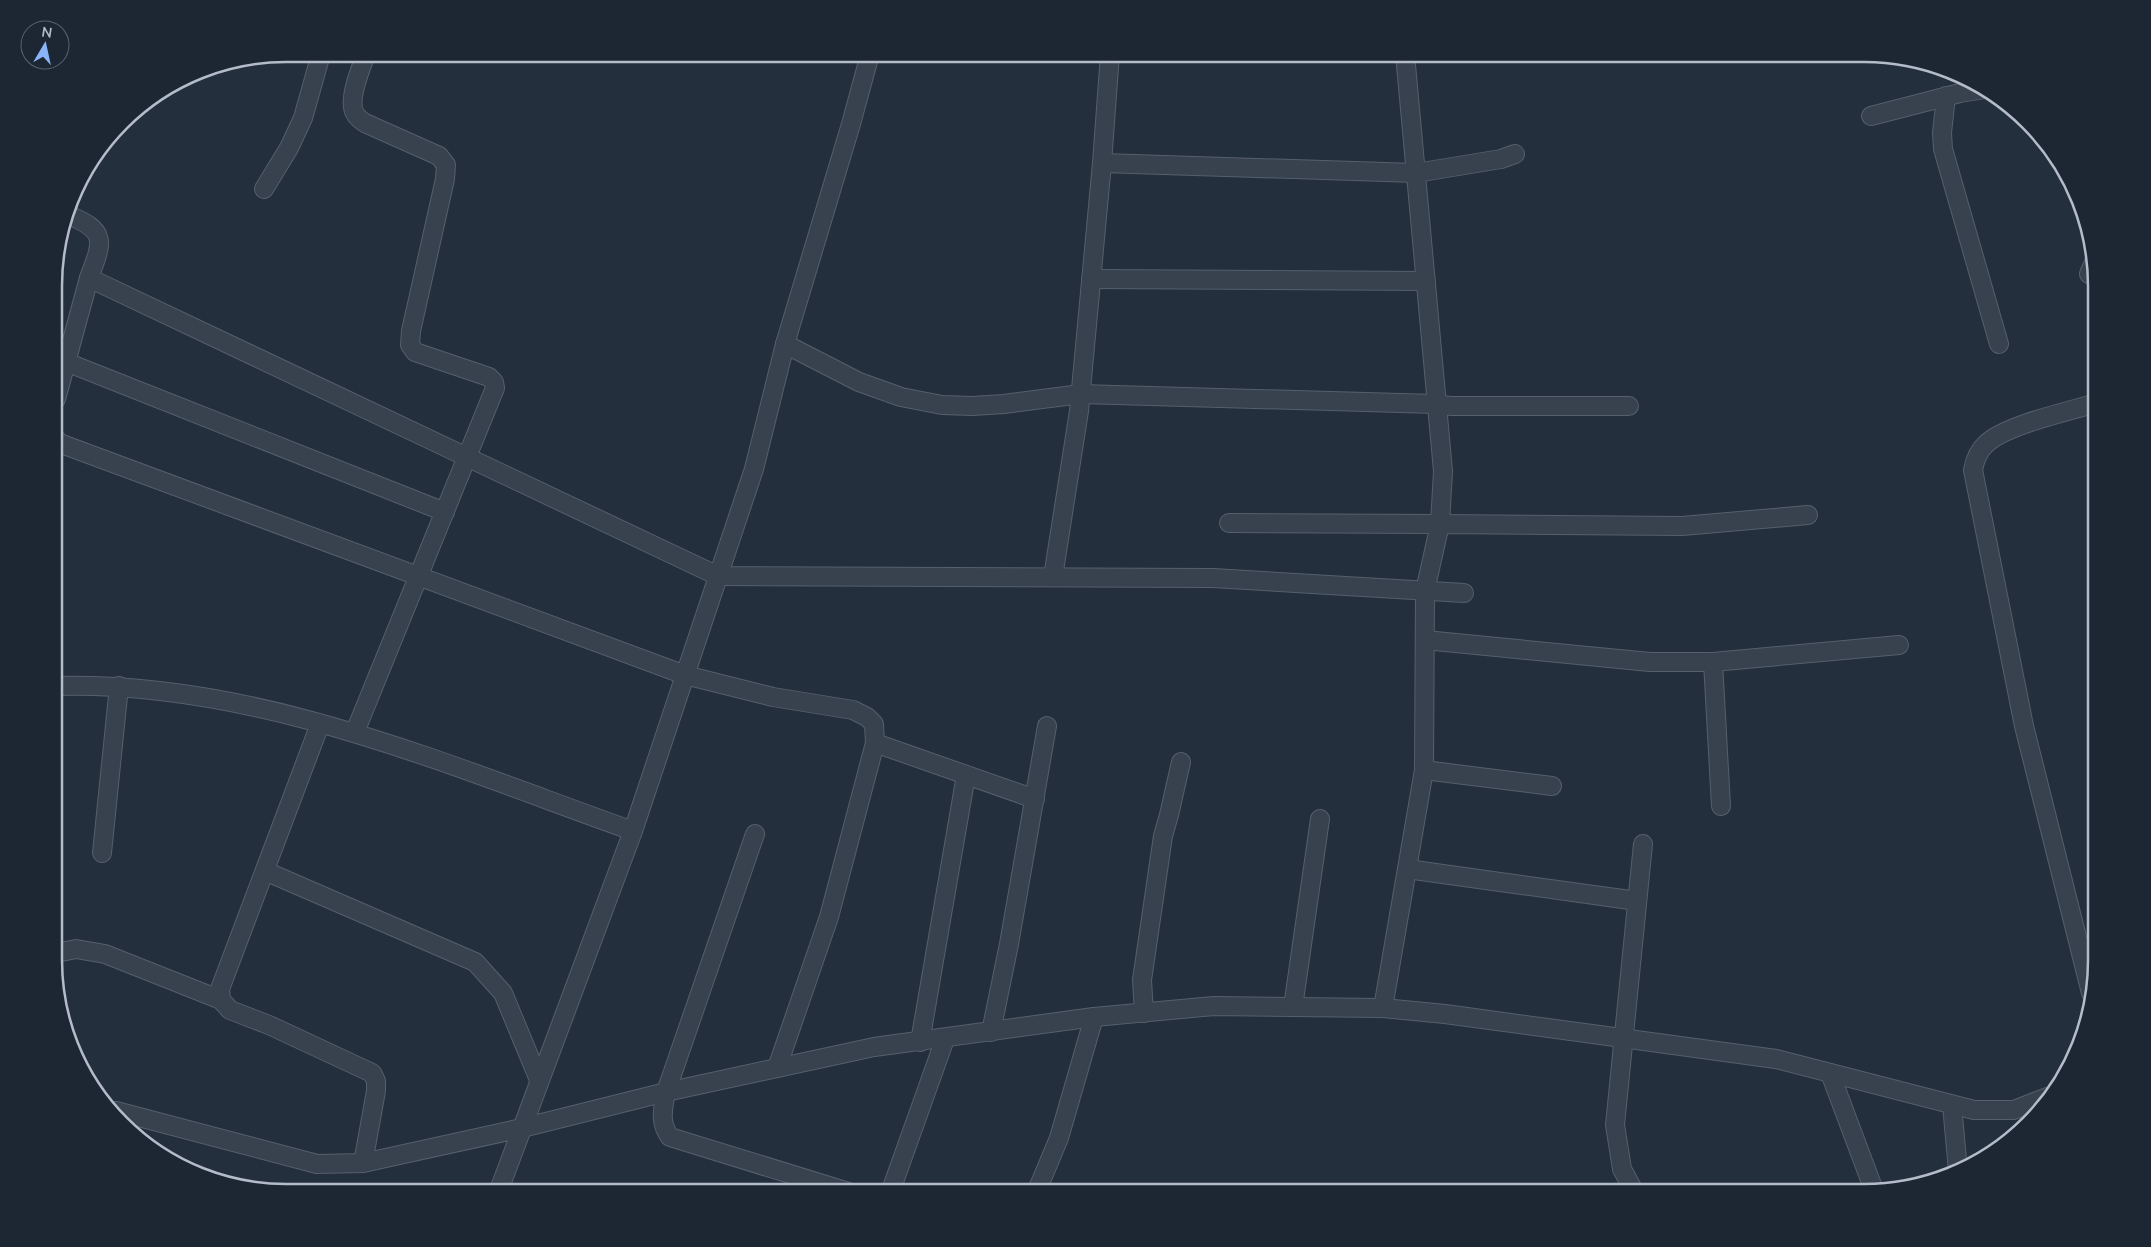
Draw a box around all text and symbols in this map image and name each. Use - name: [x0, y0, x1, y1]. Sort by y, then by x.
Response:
- north arrow: [20, 20, 70, 70]
- text: N: [40, 22, 54, 43]

